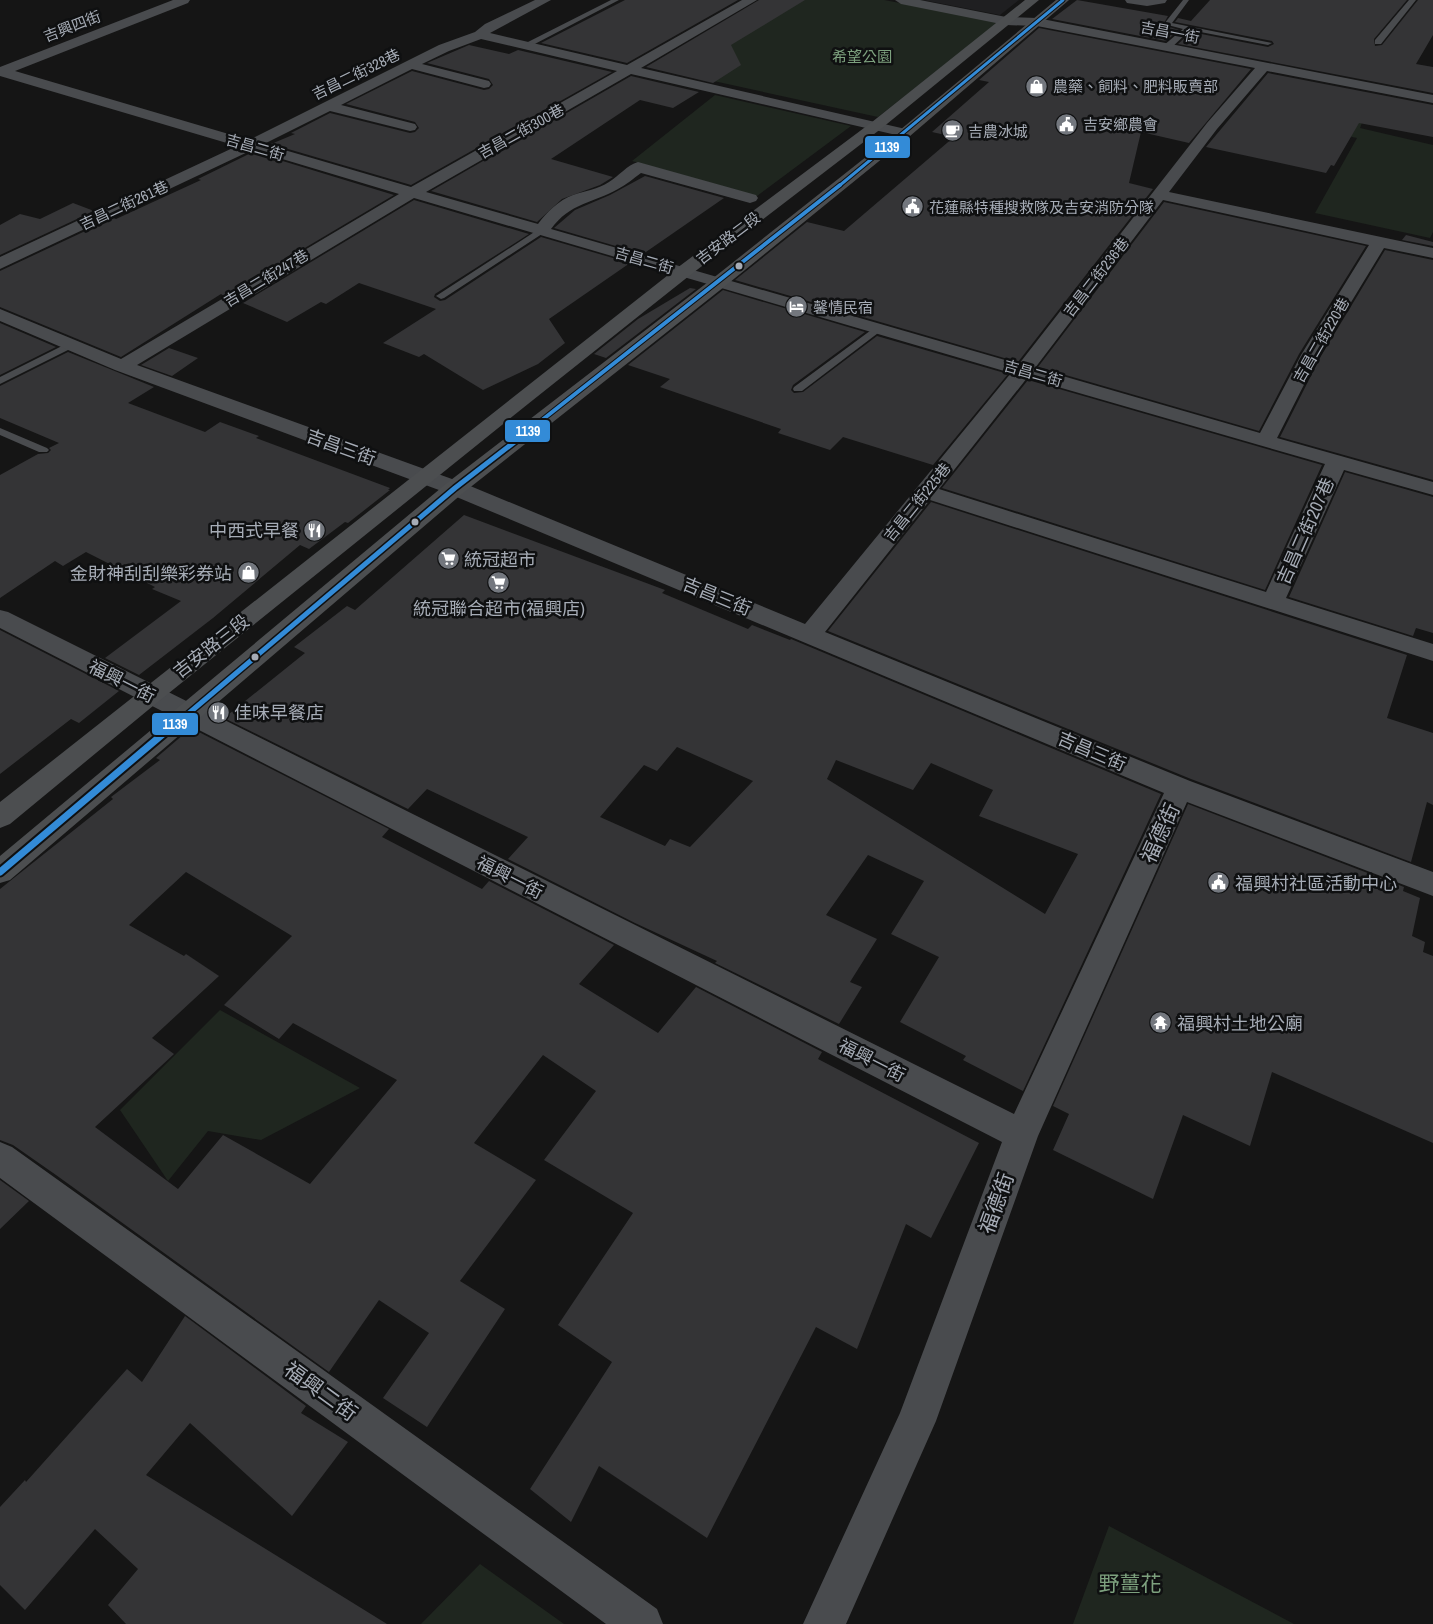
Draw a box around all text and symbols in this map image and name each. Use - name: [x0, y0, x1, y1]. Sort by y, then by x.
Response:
- street label: 吉興四街: [40, 5, 104, 47]
- street label: 吉昌一街: [1139, 16, 1201, 48]
- street label: 吉昌二街328巷: [308, 44, 404, 104]
- park label: 希望公園: [832, 46, 892, 67]
- shop icon: 農藥、飼料、肥料販賣部: [1025, 74, 1049, 98]
- place label: 農藥、飼料、肥料販賣部: [1053, 76, 1218, 97]
- street label: 吉昌二街300巷: [474, 99, 568, 163]
- public building icon: 吉安鄉農會: [1055, 112, 1079, 136]
- place label: 吉安鄉農會: [1083, 114, 1158, 135]
- cafe icon: 吉農冰城: [940, 119, 964, 143]
- place label: 吉農冰城: [968, 121, 1028, 142]
- street label: 吉昌二街: [223, 129, 287, 165]
- line badge: 1139: [864, 135, 911, 159]
- text: 1139: [875, 138, 899, 156]
- street label: 吉昌二街261巷: [76, 175, 172, 235]
- public building icon: 花蓮縣特種搜救隊及吉安消防分隊: [901, 195, 925, 219]
- place label: 花蓮縣特種搜救隊及吉安消防分隊: [929, 197, 1154, 218]
- street label: 吉安路二段: [692, 207, 764, 269]
- street label: 吉昌二街236巷: [1058, 233, 1134, 321]
- street label: 吉昌二街: [612, 242, 676, 278]
- street label: 吉昌二街247巷: [220, 244, 312, 312]
- unlabelled marker: [734, 261, 744, 271]
- street label: 吉昌二街220巷: [1288, 293, 1354, 387]
- hotel icon: 馨情民宿: [785, 295, 809, 319]
- place label: 馨情民宿: [813, 297, 873, 318]
- street label: 吉昌二街: [1001, 355, 1065, 391]
- line badge: 1139: [504, 419, 551, 443]
- text: 1139: [516, 422, 540, 440]
- street label: 吉昌三街: [303, 423, 379, 471]
- street label: 吉昌二街225巷: [879, 458, 955, 546]
- street label: 吉昌二街207巷: [1270, 474, 1340, 588]
- unlabelled marker: [410, 517, 420, 527]
- place label: 中西式早餐: [209, 518, 299, 543]
- restaurant icon: 中西式早餐: [303, 518, 327, 542]
- supermarket icon: 統冠超市: [436, 547, 460, 571]
- place label: 統冠超市: [464, 547, 536, 572]
- place label: 金財神刮刮樂彩券站: [70, 561, 232, 586]
- shop icon: 金財神刮刮樂彩券站: [236, 561, 260, 585]
- supermarket icon: 統冠聯合超市(福興店): [487, 571, 511, 595]
- street label: 吉昌三街: [679, 571, 755, 621]
- place label: 統冠聯合超市(福興店): [413, 596, 585, 621]
- street label: 吉安路三段: [168, 608, 254, 684]
- unlabelled marker: [250, 652, 260, 662]
- street label: 福興一街: [84, 654, 160, 708]
- restaurant icon: 佳味早餐店: [206, 700, 230, 724]
- place label: 佳味早餐店: [234, 700, 324, 725]
- line badge: 1139: [151, 712, 199, 736]
- text: 1139: [163, 715, 187, 733]
- street label: 吉昌三街: [1054, 725, 1130, 777]
- street label: 福德街: [1134, 798, 1186, 868]
- street label: 福興一街: [472, 850, 548, 904]
- public building icon: 福興村社區活動中心: [1207, 871, 1231, 895]
- place label: 福興村社區活動中心: [1235, 871, 1397, 896]
- temple icon: 福興村土地公廟: [1149, 1011, 1173, 1035]
- place label: 福興村土地公廟: [1177, 1011, 1303, 1036]
- street label: 福興一街: [834, 1033, 910, 1087]
- street label: 福德街: [972, 1168, 1020, 1238]
- street label: 福興二街: [278, 1355, 364, 1427]
- park label: 野薑花: [1099, 1569, 1162, 1598]

